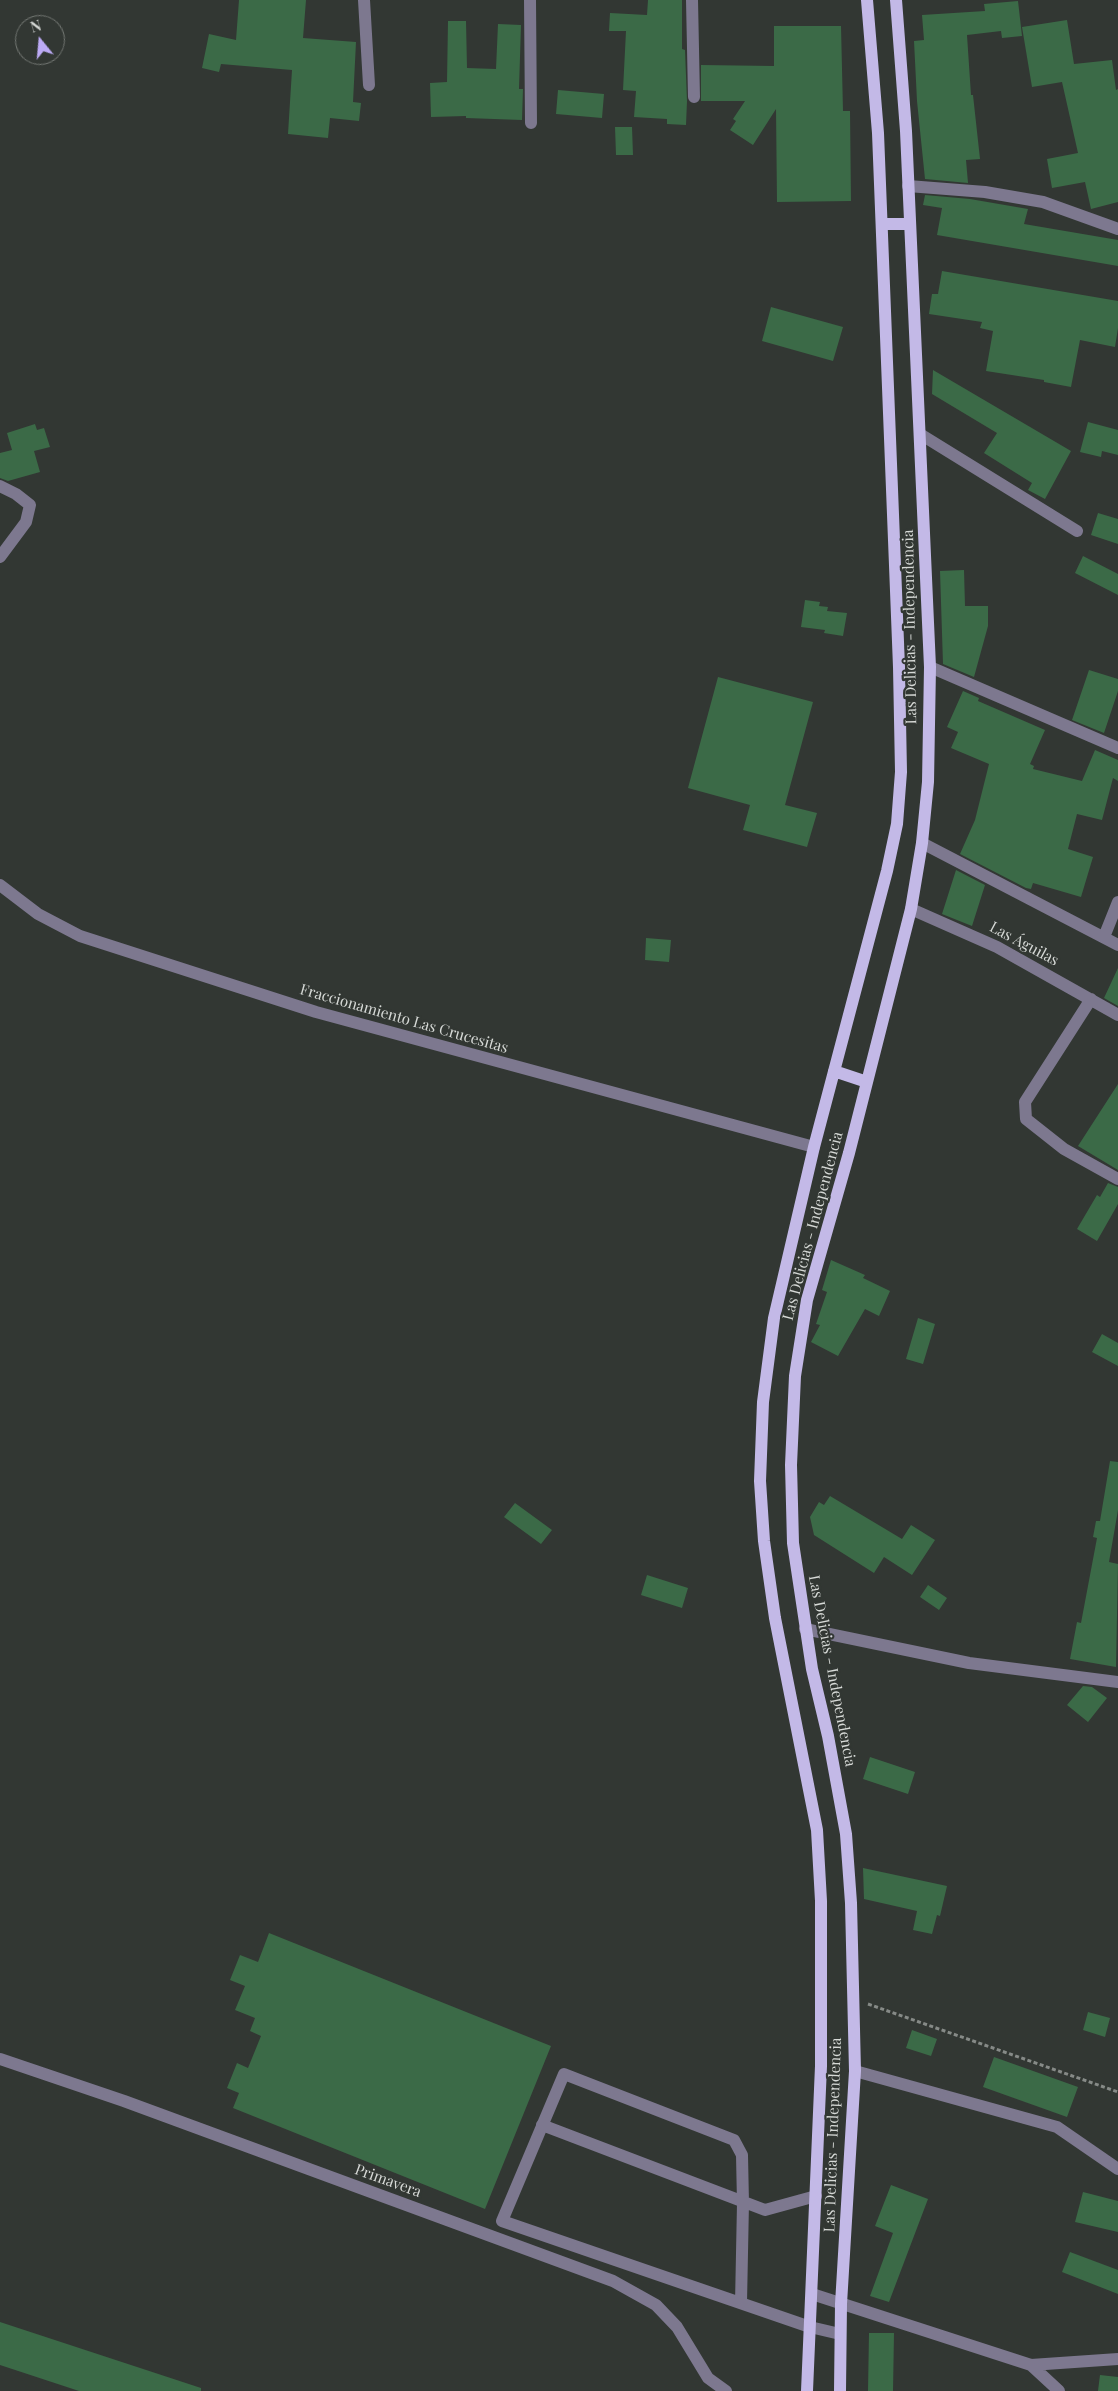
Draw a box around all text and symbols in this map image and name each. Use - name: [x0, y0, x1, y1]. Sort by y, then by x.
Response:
- north arrow: [15, 15, 65, 65]
- text: N: [28, 16, 43, 37]
- street label: Las Delicias - Independencia: [899, 530, 921, 724]
- street label: Las Águilas: [986, 918, 1062, 970]
- street label: Fraccionamiento Las Crucesitas: [298, 981, 510, 1057]
- street label: Las Delicias - Independencia: [779, 1130, 847, 1322]
- street label: Las Delicias - Independencia: [805, 1574, 859, 1768]
- street label: Las Delicias - Independencia: [821, 2037, 845, 2233]
- street label: Primavera: [352, 2161, 424, 2201]

